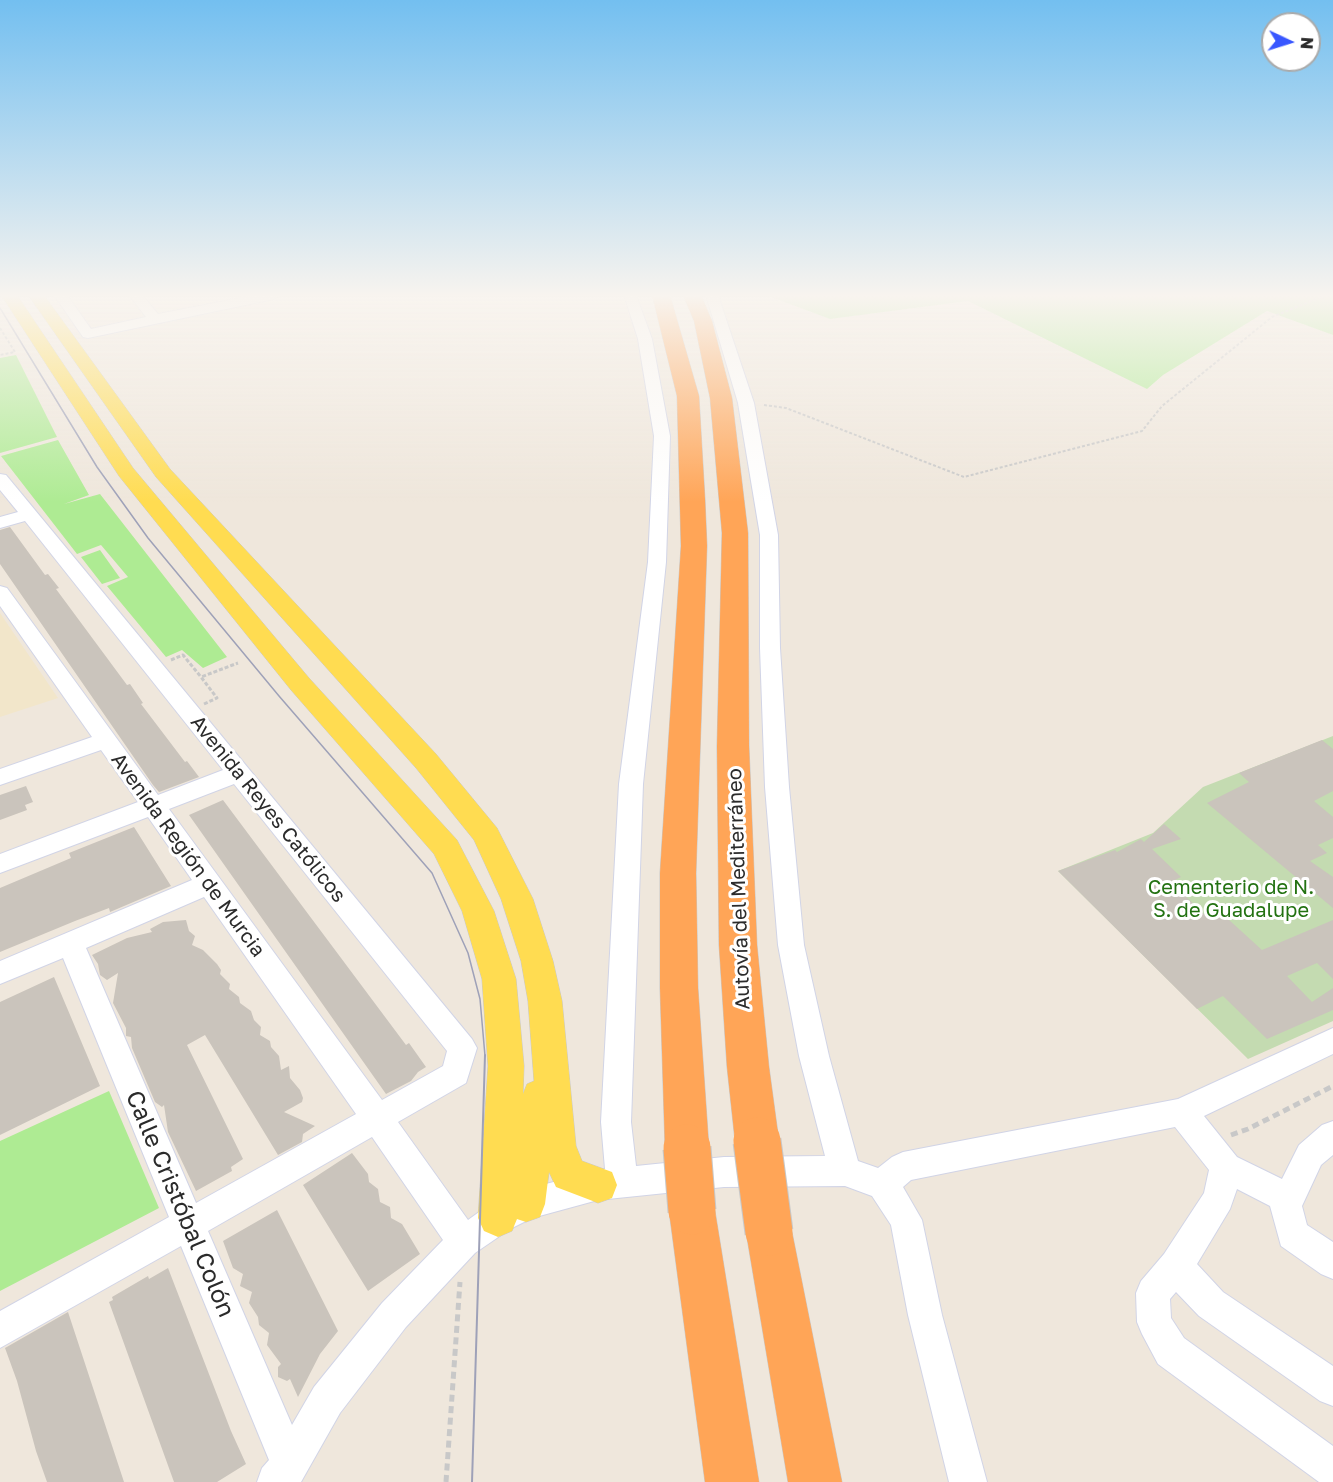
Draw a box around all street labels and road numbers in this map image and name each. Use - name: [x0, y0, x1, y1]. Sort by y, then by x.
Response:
- street label: Avenida Reyes Católicos: [185, 711, 351, 907]
- street label: Avenida Región de Murcia: [106, 748, 270, 962]
- street label: Autovía del Mediterráneo: [723, 768, 755, 1010]
- street label: Calle Cristóbal Colón: [119, 1086, 241, 1322]

